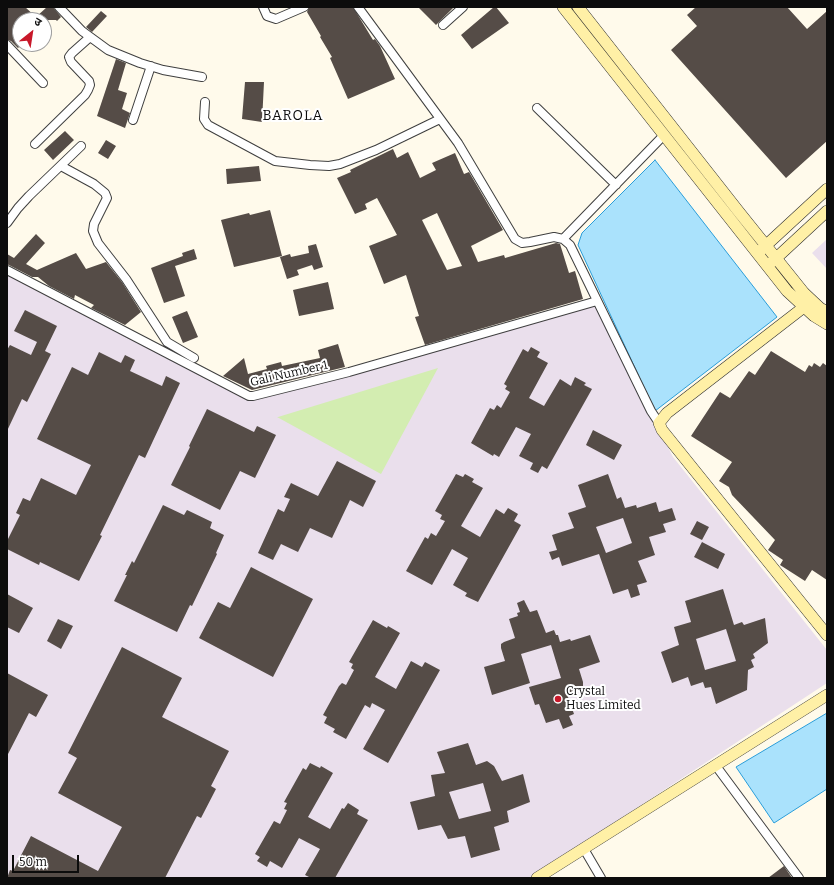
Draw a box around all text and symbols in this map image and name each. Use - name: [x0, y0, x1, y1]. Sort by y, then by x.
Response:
- north arrow: [12, 12, 52, 52]
- text: उ: [32, 15, 44, 29]
- district label: BAROLA: [263, 108, 323, 124]
- street label: Gali Number 1: [249, 358, 329, 390]
- place label: Crystal Hues Limited: [566, 685, 641, 713]
- marker: Crystal Hues Limited: [553, 694, 563, 704]
- scale bar: [14, 847, 81, 873]
- text: 50 m: [19, 855, 47, 869]

